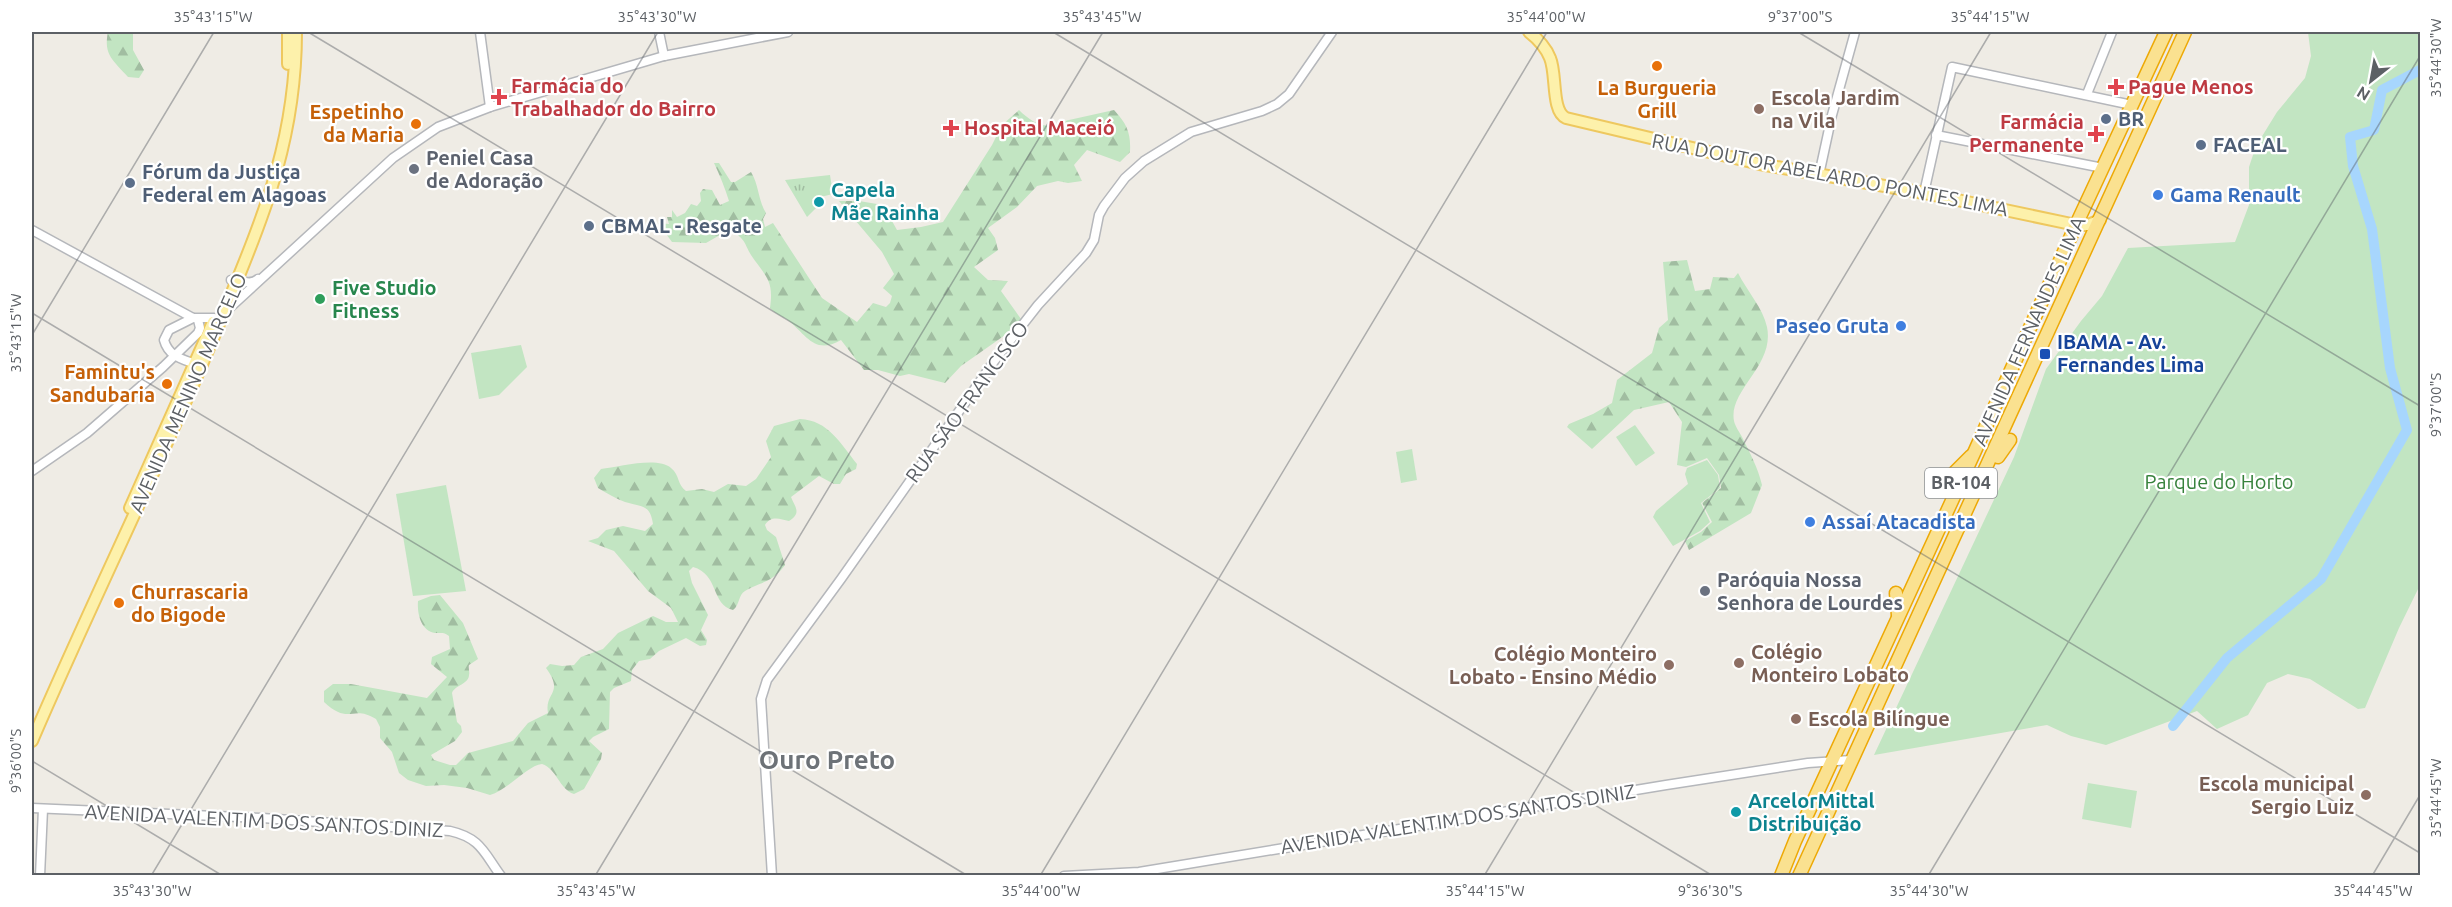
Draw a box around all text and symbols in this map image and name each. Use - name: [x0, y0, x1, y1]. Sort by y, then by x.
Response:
- text: 35°43'15"W: [173, 8, 253, 25]
- text: 35°43'30"W: [617, 8, 697, 25]
- text: 35°43'45"W: [1062, 8, 1142, 25]
- text: 35°44'00"W: [1506, 8, 1586, 25]
- text: 9°37'00"S: [1768, 8, 1832, 25]
- text: 35°44'15"W: [1950, 8, 2030, 25]
- text: 35°44'30"W: [2427, 18, 2444, 98]
- north arrow: [2341, 51, 2401, 111]
- marker: La Burgueria Grill: [1650, 59, 1664, 73]
- place label: Farmácia do Trabalhador do Bairro: [511, 74, 716, 120]
- place label: Pague Menos: [2128, 75, 2253, 98]
- place label: La Burgueria Grill: [1597, 76, 1717, 122]
- marker: Pague Menos: [2109, 80, 2123, 94]
- text: N: [2354, 83, 2373, 105]
- place label: Escola Jardim na Vila: [1771, 86, 1900, 132]
- marker: Farmácia do Trabalhador do Bairro: [492, 90, 506, 104]
- place label: Espetinho da Maria: [310, 100, 404, 146]
- marker: Escola Jardim na Vila: [1752, 102, 1766, 116]
- place label: BR: [2118, 107, 2144, 130]
- place label: Farmácia Permanente: [1969, 110, 2084, 156]
- marker: BR: [2099, 112, 2113, 126]
- place label: Hospital Maceió: [964, 116, 1115, 139]
- marker: Espetinho da Maria: [409, 117, 423, 131]
- marker: Hospital Maceió: [942, 119, 960, 137]
- marker: Farmácia Permanente: [2089, 127, 2103, 141]
- street label: RUA DOUTOR ABELARDO PONTES LIMA: [1650, 129, 2010, 220]
- place label: FACEAL: [2213, 133, 2287, 156]
- marker: FACEAL: [2194, 138, 2208, 152]
- place label: Peniel Casa de Adoração: [426, 146, 543, 192]
- place label: Fórum da Justiça Federal em Alagoas: [142, 160, 327, 206]
- marker: Peniel Casa de Adoração: [407, 162, 421, 176]
- marker: Fórum da Justiça Federal em Alagoas: [123, 176, 137, 190]
- place label: Capela Mãe Rainha: [831, 178, 939, 224]
- place label: Gama Renault: [2170, 183, 2301, 206]
- marker: Gama Renault: [2151, 188, 2165, 202]
- marker: Capela Mãe Rainha: [812, 195, 826, 209]
- street label: AVENIDA FERNANDES LIMA: [1967, 213, 2090, 449]
- place label: CBMAL - Resgate: [601, 214, 762, 237]
- marker: CBMAL - Resgate: [582, 219, 596, 233]
- street label: AVENIDA MENINO MARCELO: [124, 269, 251, 516]
- place label: Five Studio Fitness: [332, 276, 437, 322]
- marker: Five Studio Fitness: [313, 292, 327, 306]
- text: 35°43'15"W: [7, 293, 24, 373]
- place label: Paseo Gruta: [1775, 314, 1889, 337]
- street label: RUA SÃO FRANCISCO: [900, 317, 1033, 487]
- marker: Paseo Gruta: [1894, 319, 1908, 333]
- place label: IBAMA - Av. Fernandes Lima: [2057, 330, 2204, 376]
- marker: IBAMA - Av. Fernandes Lima: [2038, 347, 2052, 361]
- place label: Famintu's Sandubaria: [50, 360, 155, 406]
- text: 9°37'00"S: [2427, 373, 2444, 437]
- marker: Famintu's Sandubaria: [160, 377, 174, 391]
- road number: BR-104: [1925, 468, 1997, 498]
- park label: Parque do Horto: [2144, 470, 2294, 493]
- place label: Assaí Atacadista: [1822, 510, 1976, 533]
- marker: Assaí Atacadista: [1803, 515, 1817, 529]
- place label: Paróquia Nossa Senhora de Lourdes: [1717, 568, 1903, 614]
- place label: Churrascaria do Bigode: [131, 580, 249, 626]
- marker: Paróquia Nossa Senhora de Lourdes: [1698, 584, 1712, 598]
- marker: Churrascaria do Bigode: [112, 596, 126, 610]
- place label: Colégio Monteiro Lobato: [1751, 640, 1909, 686]
- place label: Colégio Monteiro Lobato - Ensino Médio: [1449, 642, 1657, 688]
- marker: Colégio Monteiro Lobato: [1732, 656, 1746, 670]
- marker: Colégio Monteiro Lobato - Ensino Médio: [1662, 658, 1676, 672]
- place label: Escola Bilíngue: [1808, 707, 1950, 730]
- marker: Escola Bilíngue: [1789, 712, 1803, 726]
- text: 9°36'00"S: [7, 729, 24, 793]
- district label: Ouro Preto: [759, 745, 895, 774]
- text: 35°44'45"W: [2427, 758, 2444, 838]
- place label: Escola municipal Sergio Luiz: [2199, 772, 2354, 818]
- street label: AVENIDA VALENTIM DOS SANTOS DINIZ: [1279, 779, 1637, 858]
- marker: Escola municipal Sergio Luiz: [2359, 788, 2373, 802]
- place label: ArcelorMittal Distribuição: [1748, 789, 1875, 835]
- street label: AVENIDA VALENTIM DOS SANTOS DINIZ: [84, 800, 444, 841]
- marker: ArcelorMittal Distribuição: [1729, 805, 1743, 819]
- text: 35°43'30"W: [112, 882, 192, 899]
- text: 35°43'45"W: [556, 882, 636, 899]
- text: 35°44'00"W: [1001, 882, 1081, 899]
- text: 35°44'15"W: [1445, 882, 1525, 899]
- text: 9°36'30"S: [1678, 882, 1742, 899]
- text: 35°44'30"W: [1889, 882, 1969, 899]
- text: 35°44'45"W: [2333, 882, 2413, 899]

